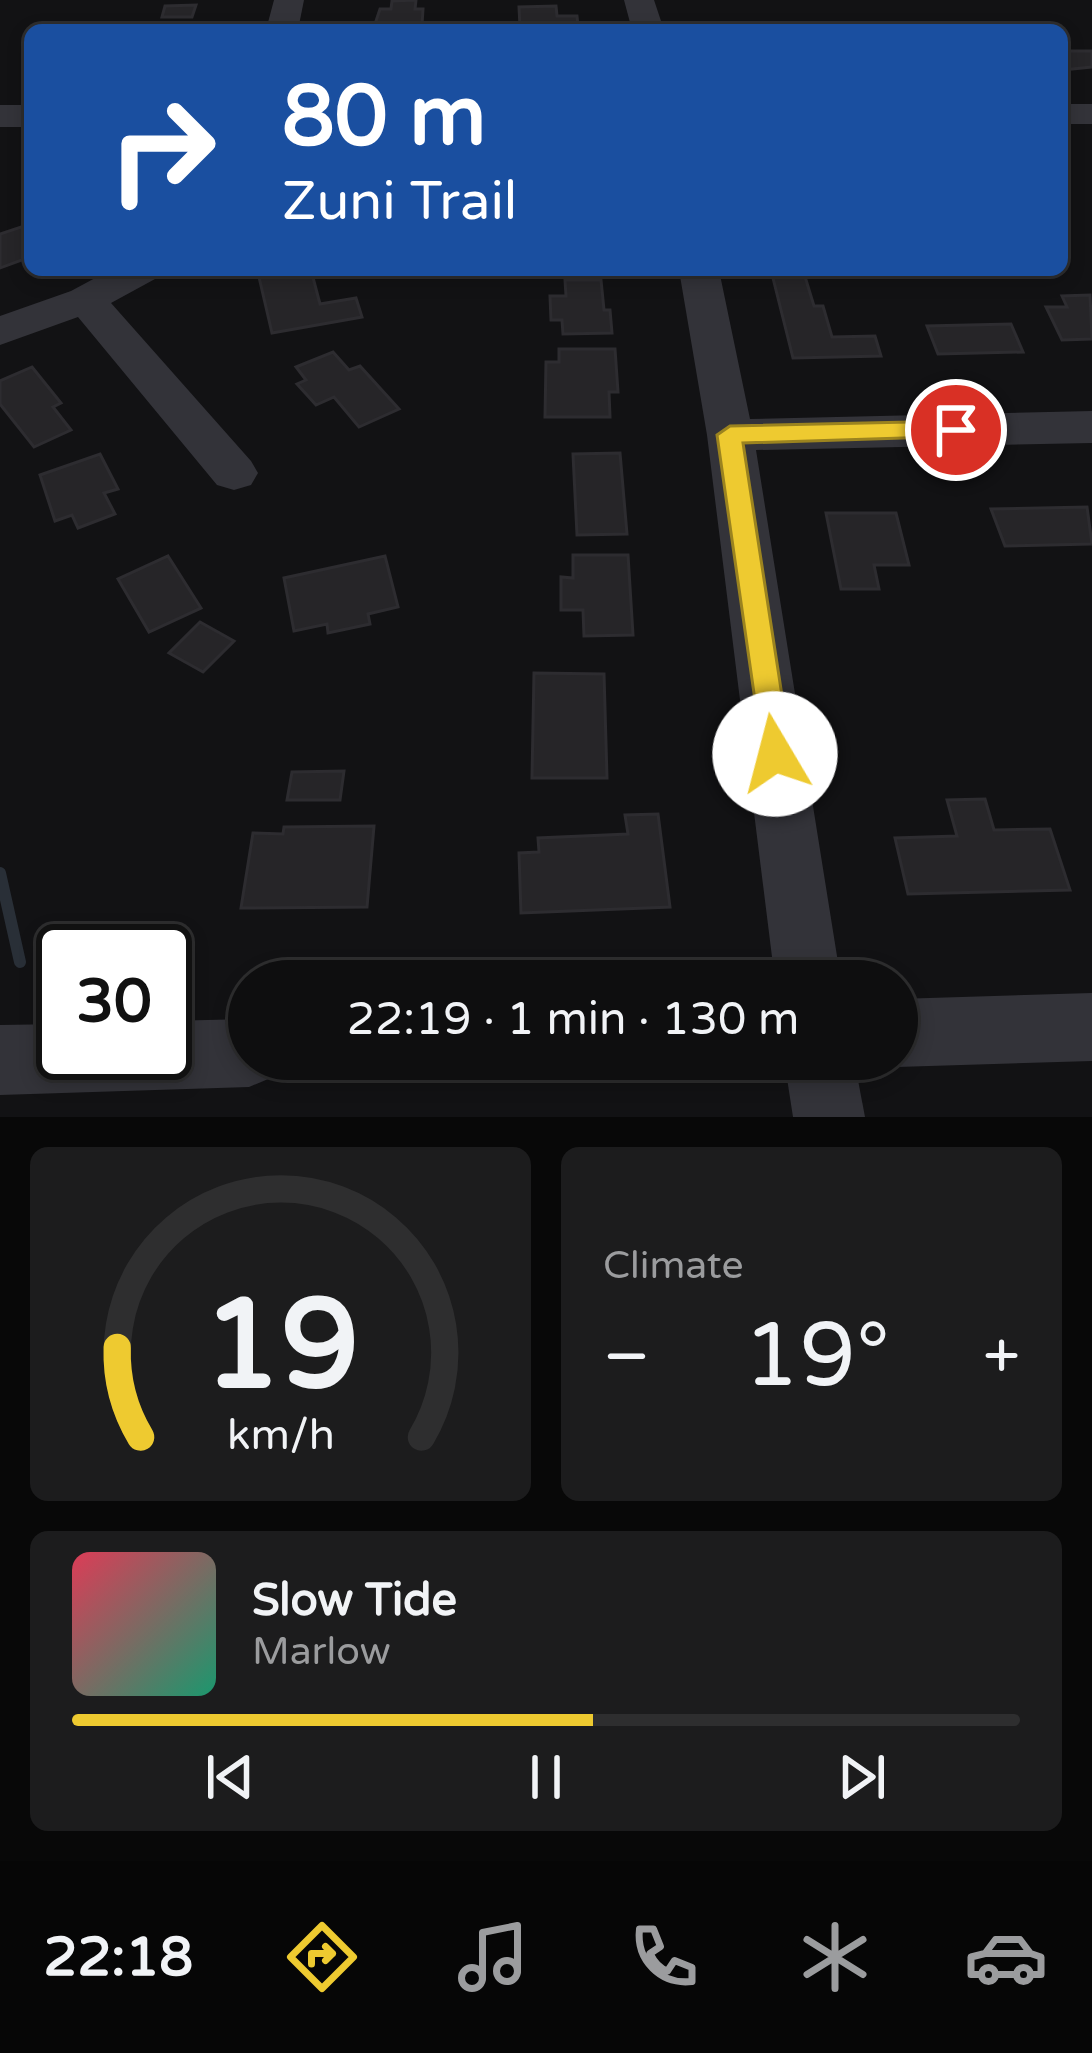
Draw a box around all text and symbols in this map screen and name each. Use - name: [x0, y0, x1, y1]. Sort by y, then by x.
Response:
- text: 80 m: [282, 67, 486, 168]
- icon: right: [84, 72, 240, 228]
- text: Zuni Trail: [282, 169, 517, 234]
- pin: [905, 379, 1007, 481]
- icon: arrive: [923, 397, 989, 463]
- position arrow: [712, 691, 838, 817]
- speed limit sign: 30: [36, 924, 192, 1080]
- text: 22:19 · 1 min · 130 m: [347, 993, 799, 1047]
- text: Climate: [603, 1242, 743, 1289]
- text: 19: [202, 1271, 359, 1422]
- text: 19°: [743, 1302, 890, 1411]
- text: −: [603, 1317, 650, 1397]
- text: +: [983, 1317, 1020, 1397]
- text: km/h: [227, 1410, 334, 1461]
- text: Slow Tide: [252, 1574, 457, 1628]
- text: Marlow: [252, 1628, 391, 1675]
- icon: previous: [197, 1744, 263, 1810]
- icon: pause: [513, 1744, 579, 1810]
- icon: next: [829, 1744, 895, 1810]
- icon: directions: [280, 1915, 364, 1999]
- icon: music: [451, 1915, 535, 1999]
- icon: phone: [622, 1915, 706, 1999]
- icon: climate: [793, 1915, 877, 1999]
- icon: car: [964, 1915, 1048, 1999]
- text: 22:18: [44, 1925, 193, 1990]

